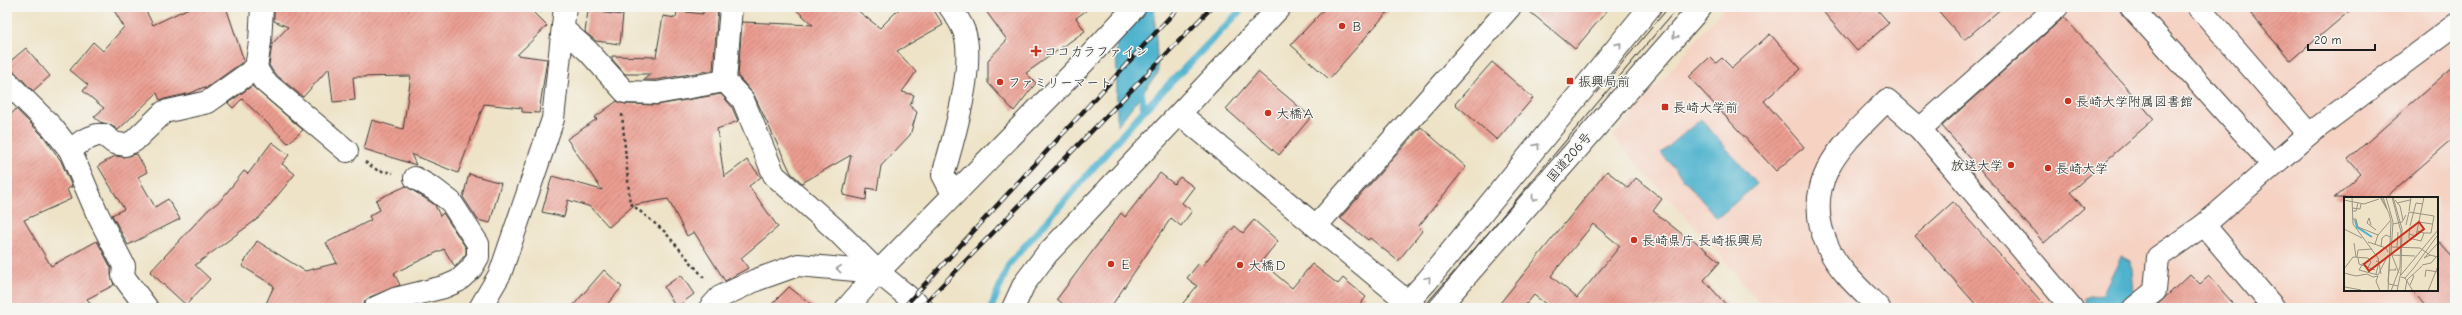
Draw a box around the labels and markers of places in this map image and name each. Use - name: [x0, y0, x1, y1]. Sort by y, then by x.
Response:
- place label: Ｂ: [1350, 19, 1363, 34]
- marker: Ｂ: [1337, 21, 1347, 31]
- place label: ココカラファイン: [1044, 44, 1148, 59]
- marker: ココカラファイン: [1031, 46, 1041, 56]
- place label: 振興局前: [1578, 74, 1630, 89]
- place label: ファミリーマート: [1008, 75, 1112, 90]
- marker: 振興局前: [1565, 76, 1575, 86]
- marker: ファミリーマート: [995, 77, 1005, 87]
- place label: 長崎大学附属図書館: [2076, 94, 2193, 109]
- marker: 長崎大学附属図書館: [2063, 96, 2073, 106]
- place label: 長崎大学前: [1673, 100, 1738, 115]
- marker: 長崎大学前: [1660, 102, 1670, 112]
- place label: 大橋Ａ: [1276, 106, 1315, 121]
- marker: 大橋Ａ: [1263, 108, 1273, 118]
- place label: 放送大学: [1951, 158, 2003, 173]
- marker: 放送大学: [2006, 160, 2016, 170]
- place label: 長崎大学: [2056, 161, 2108, 176]
- marker: 長崎大学: [2043, 163, 2053, 173]
- place label: 長崎県庁 長崎振興局: [1642, 233, 1763, 248]
- marker: 長崎県庁 長崎振興局: [1629, 235, 1639, 245]
- place label: Ｅ: [1119, 257, 1132, 272]
- place label: 大橋Ｄ: [1248, 258, 1287, 273]
- marker: Ｅ: [1106, 259, 1116, 269]
- marker: 大橋Ｄ: [1235, 260, 1245, 270]

